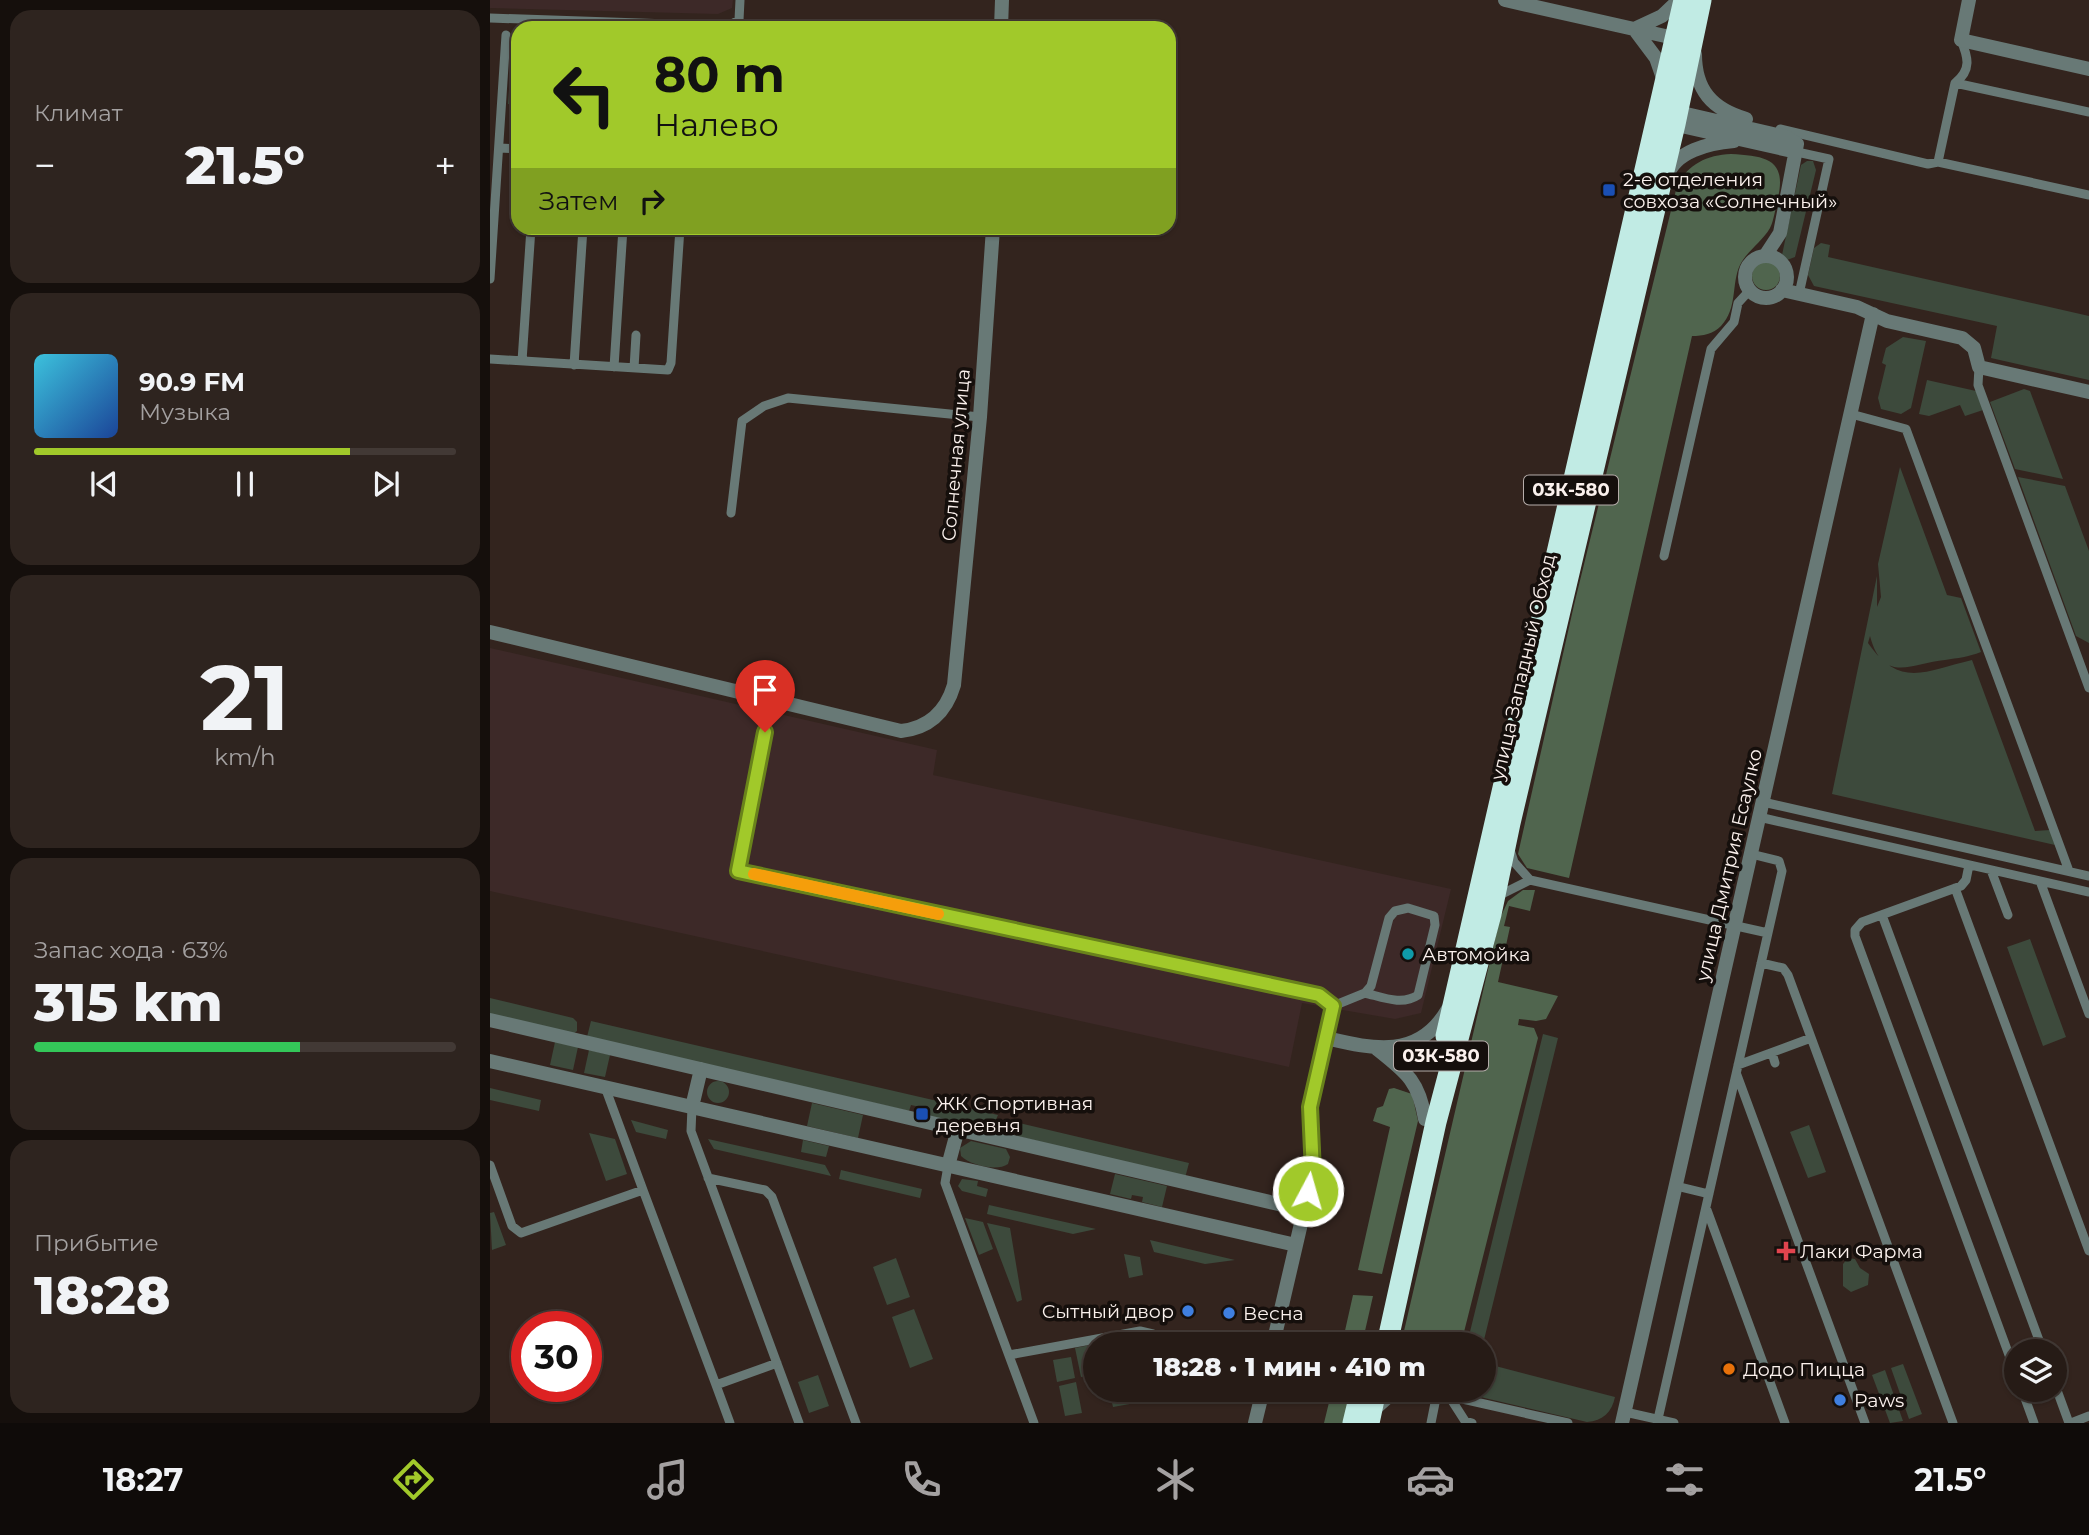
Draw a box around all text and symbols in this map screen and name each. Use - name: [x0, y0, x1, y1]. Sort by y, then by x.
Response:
- text: 80 m: [654, 45, 785, 104]
- icon: left: [539, 49, 630, 140]
- text: Климат: [34, 99, 123, 127]
- text: Налево: [654, 105, 779, 144]
- text: 21.5°: [185, 134, 305, 197]
- text: −: [34, 142, 56, 189]
- text: +: [434, 142, 456, 189]
- place label: 2-е отделения совхоза «Солнечный»: [1623, 168, 1837, 213]
- icon: right: [633, 182, 671, 220]
- marker: 2-е отделения совхоза «Солнечный»: [1601, 182, 1617, 198]
- text: Затем: [539, 185, 619, 217]
- text: 90.9 FM: [139, 366, 245, 398]
- street label: Солнечная улица: [937, 368, 975, 542]
- text: Музыка: [139, 398, 231, 426]
- icon: previous: [85, 465, 123, 503]
- icon: pause: [226, 465, 264, 503]
- icon: next: [367, 465, 405, 503]
- road number: 03К-580: [1524, 476, 1618, 504]
- street label: улица Западный Обход: [1486, 552, 1560, 783]
- text: 21: [200, 642, 290, 753]
- pin: [735, 660, 795, 732]
- icon: arrive: [746, 671, 784, 709]
- text: km/h: [214, 743, 276, 771]
- street label: улица Дмитрия Есаулко: [1691, 746, 1767, 985]
- text: Запас хода · 63%: [34, 936, 228, 964]
- place label: Автомойка: [1422, 943, 1530, 966]
- marker: Автомойка: [1400, 946, 1416, 962]
- text: 315 km: [34, 971, 223, 1034]
- road number: 03К-580: [1394, 1042, 1488, 1070]
- place label: ЖК Спортивная деревня: [936, 1092, 1093, 1137]
- marker: ЖК Спортивная деревня: [914, 1106, 930, 1122]
- position arrow: [1271, 1154, 1345, 1228]
- text: Прибытие: [34, 1229, 159, 1257]
- place label: Лаки Фарма: [1800, 1240, 1923, 1263]
- marker: Лаки Фарма: [1778, 1243, 1794, 1259]
- text: 18:28: [34, 1264, 171, 1327]
- place label: Сытный двор: [1042, 1300, 1174, 1323]
- place label: Весна: [1243, 1302, 1304, 1325]
- marker: Сытный двор: [1180, 1303, 1196, 1319]
- marker: Весна: [1221, 1305, 1237, 1321]
- speed limit sign: 30: [511, 1311, 602, 1402]
- map controls: [2004, 1339, 2067, 1402]
- button: layers: [2004, 1339, 2067, 1402]
- text: 18:28 · 1 мин · 410 m: [1153, 1351, 1426, 1383]
- place label: Додо Пицца: [1743, 1358, 1865, 1381]
- marker: Додо Пицца: [1721, 1361, 1737, 1377]
- place label: Paws: [1854, 1389, 1904, 1412]
- marker: Paws: [1832, 1392, 1848, 1408]
- icon: directions: [389, 1455, 438, 1504]
- icon: music: [643, 1455, 692, 1504]
- icon: phone: [897, 1455, 946, 1504]
- icon: climate: [1151, 1455, 1200, 1504]
- icon: car: [1406, 1455, 1455, 1504]
- icon: filters: [1660, 1455, 1709, 1504]
- text: 18:27: [103, 1460, 183, 1499]
- text: 21.5°: [1914, 1460, 1986, 1499]

